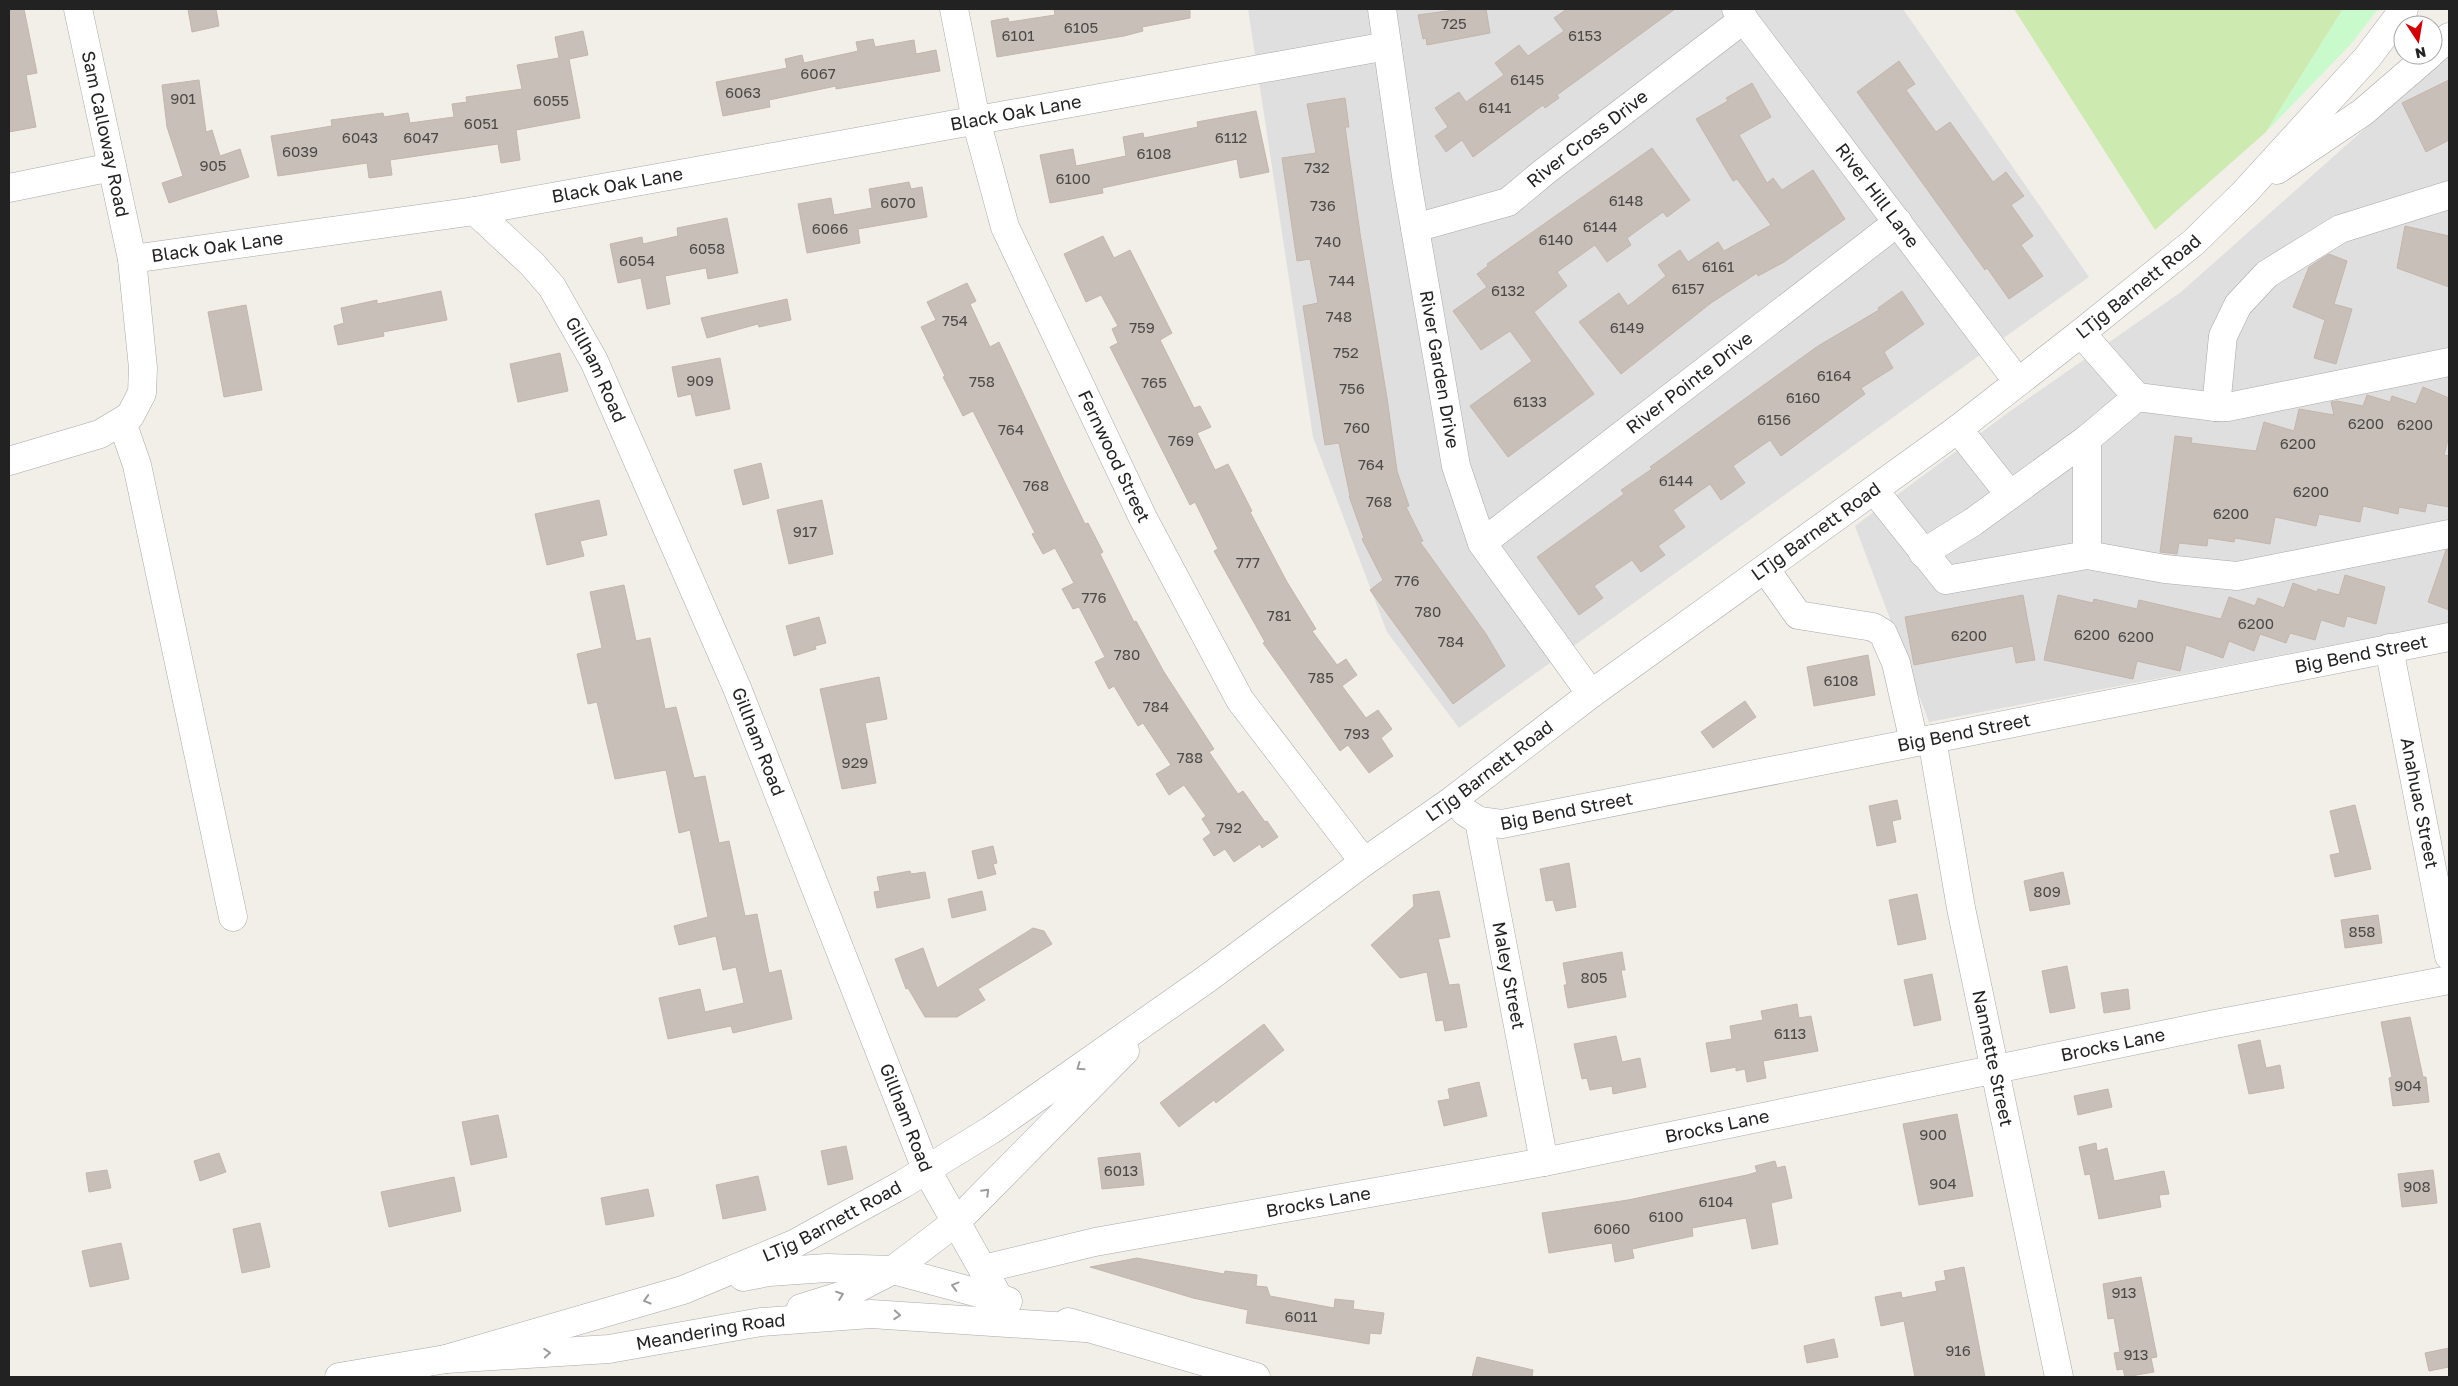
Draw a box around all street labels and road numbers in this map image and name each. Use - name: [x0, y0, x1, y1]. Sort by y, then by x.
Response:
- street label: Sam Calloway Road: [78, 49, 134, 219]
- street label: River Cross Drive: [1522, 85, 1652, 192]
- street label: Black Oak Lane: [948, 90, 1083, 135]
- street label: River Hill Lane: [1831, 138, 1925, 252]
- street label: Black Oak Lane: [550, 162, 684, 207]
- street label: Black Oak Lane: [150, 226, 284, 266]
- street label: LTjg Barnett Road: [2071, 229, 2205, 343]
- street label: River Garden Drive: [1416, 288, 1465, 450]
- street label: Gillham Road: [561, 313, 631, 426]
- street label: River Pointe Drive: [1621, 326, 1756, 438]
- street label: Fernwood Street: [1074, 386, 1155, 526]
- street label: LTjg Barnett Road: [1747, 477, 1884, 585]
- street label: Big Bend Street: [2293, 629, 2429, 677]
- street label: Gillham Road: [728, 684, 790, 799]
- street label: Big Bend Street: [1895, 708, 2032, 756]
- street label: LTjg Barnett Road: [1421, 715, 1557, 826]
- street label: Anahuac Street: [2397, 735, 2444, 870]
- street label: Big Bend Street: [1498, 786, 1635, 834]
- street label: Maley Street: [1488, 920, 1530, 1031]
- street label: Nannette Street: [1968, 988, 2018, 1128]
- street label: Brocks Lane: [2059, 1023, 2167, 1065]
- street label: Gillham Road: [876, 1060, 938, 1175]
- street label: Brocks Lane: [1663, 1104, 1771, 1147]
- street label: LTjg Barnett Road: [759, 1175, 905, 1266]
- street label: Brocks Lane: [1264, 1181, 1372, 1221]
- street label: Meandering Road: [634, 1308, 786, 1354]

